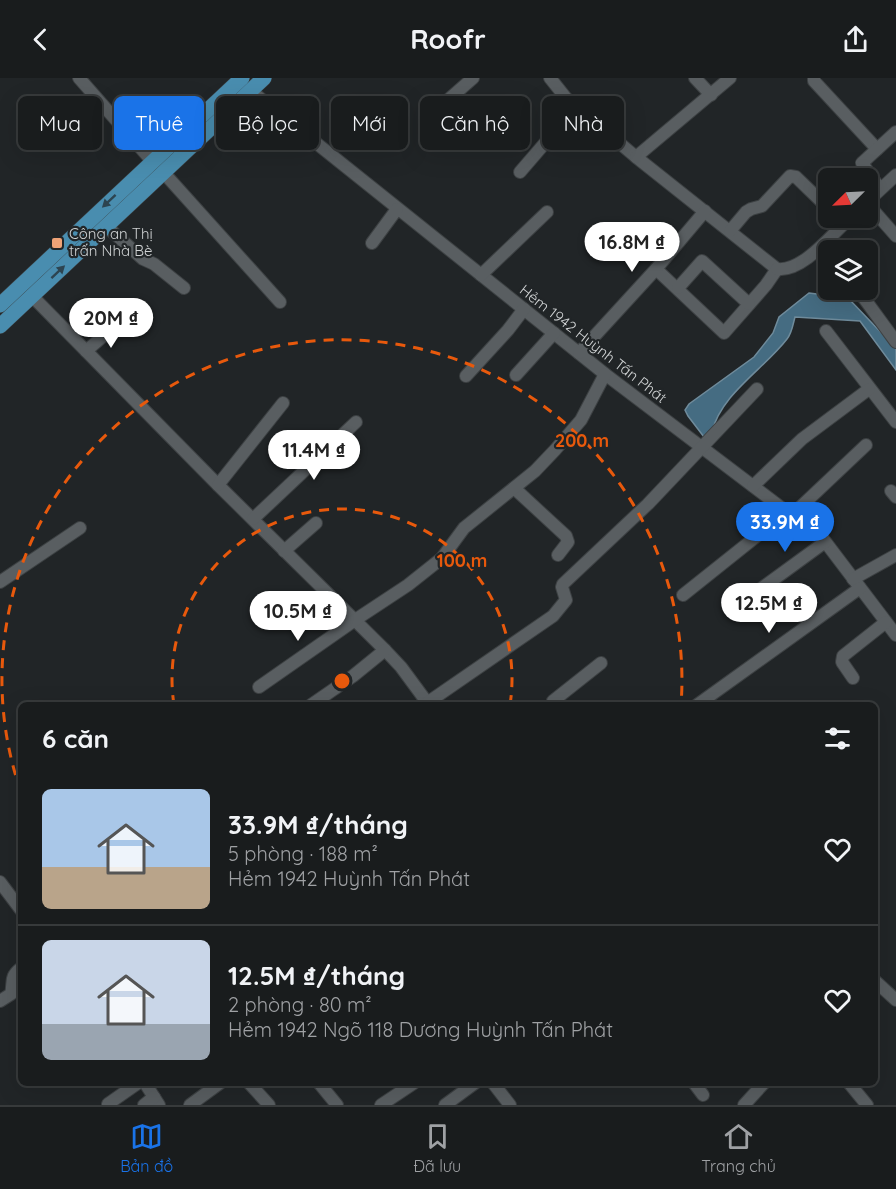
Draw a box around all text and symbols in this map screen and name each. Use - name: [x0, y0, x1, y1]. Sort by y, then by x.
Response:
- text: Roofr: [410, 22, 486, 56]
- icon: back: [24, 23, 57, 56]
- icon: share: [839, 23, 872, 56]
- chip: Mua: [18, 96, 102, 150]
- chip: Thuê: [114, 96, 204, 150]
- chip: Bộ lọc: [216, 96, 319, 150]
- chip: Mới: [331, 96, 408, 150]
- chip: Căn hộ: [420, 96, 530, 150]
- chip: Nhà: [542, 96, 624, 150]
- north arrow: [818, 168, 878, 228]
- map controls: [818, 168, 878, 300]
- one-way arrow: [102, 194, 117, 208]
- pin: 16.8M ₫: [577, 222, 687, 273]
- place label: Công an Thị trấn Nhà Bè: [69, 224, 153, 260]
- text: 16.8M ₫: [599, 229, 665, 254]
- marker: Công an Thị trấn Nhà Bè: [50, 236, 64, 250]
- button: layers: [818, 240, 878, 300]
- one-way arrow: [50, 266, 65, 279]
- street label: Hẻm 1942 Huỳnh Tấn Phát: [516, 280, 671, 407]
- pin: 20M ₫: [69, 298, 153, 349]
- text: 20M ₫: [83, 305, 139, 330]
- text: 200 m: [555, 429, 609, 452]
- pin: 11.4M ₫: [259, 430, 369, 481]
- text: 11.4M ₫: [282, 437, 346, 462]
- pin: 33.9M ₫: [730, 502, 840, 553]
- text: 33.9M ₫: [750, 509, 820, 534]
- text: 100 m: [437, 549, 487, 572]
- pin: 12.5M ₫: [714, 583, 824, 634]
- text: 12.5M ₫: [735, 590, 803, 615]
- pin: 10.5M ₫: [243, 591, 353, 642]
- text: 10.5M ₫: [264, 598, 332, 623]
- centre of rings: [332, 671, 352, 691]
- text: 6 căn: [42, 722, 109, 755]
- icon: filters: [821, 722, 854, 755]
- text: 33.9M ₫/tháng: [228, 808, 408, 841]
- icon: home: [90, 813, 162, 885]
- icon: heart: [821, 833, 854, 866]
- text: 5 phòng · 188 m²: [228, 841, 378, 866]
- text: Hẻm 1942 Huỳnh Tấn Phát: [228, 866, 470, 891]
- text: 12.5M ₫/tháng: [228, 959, 405, 992]
- icon: home: [90, 964, 162, 1036]
- icon: heart: [821, 984, 854, 1017]
- text: 2 phòng · 80 m²: [228, 992, 372, 1017]
- text: Hẻm 1942 Ngõ 118 Dương Huỳnh Tấn Phát: [228, 1017, 613, 1042]
- tab: Bản đồ: [120, 1120, 173, 1176]
- tab: Đã lưu: [414, 1120, 461, 1176]
- tab: Trang chủ: [701, 1120, 776, 1176]

